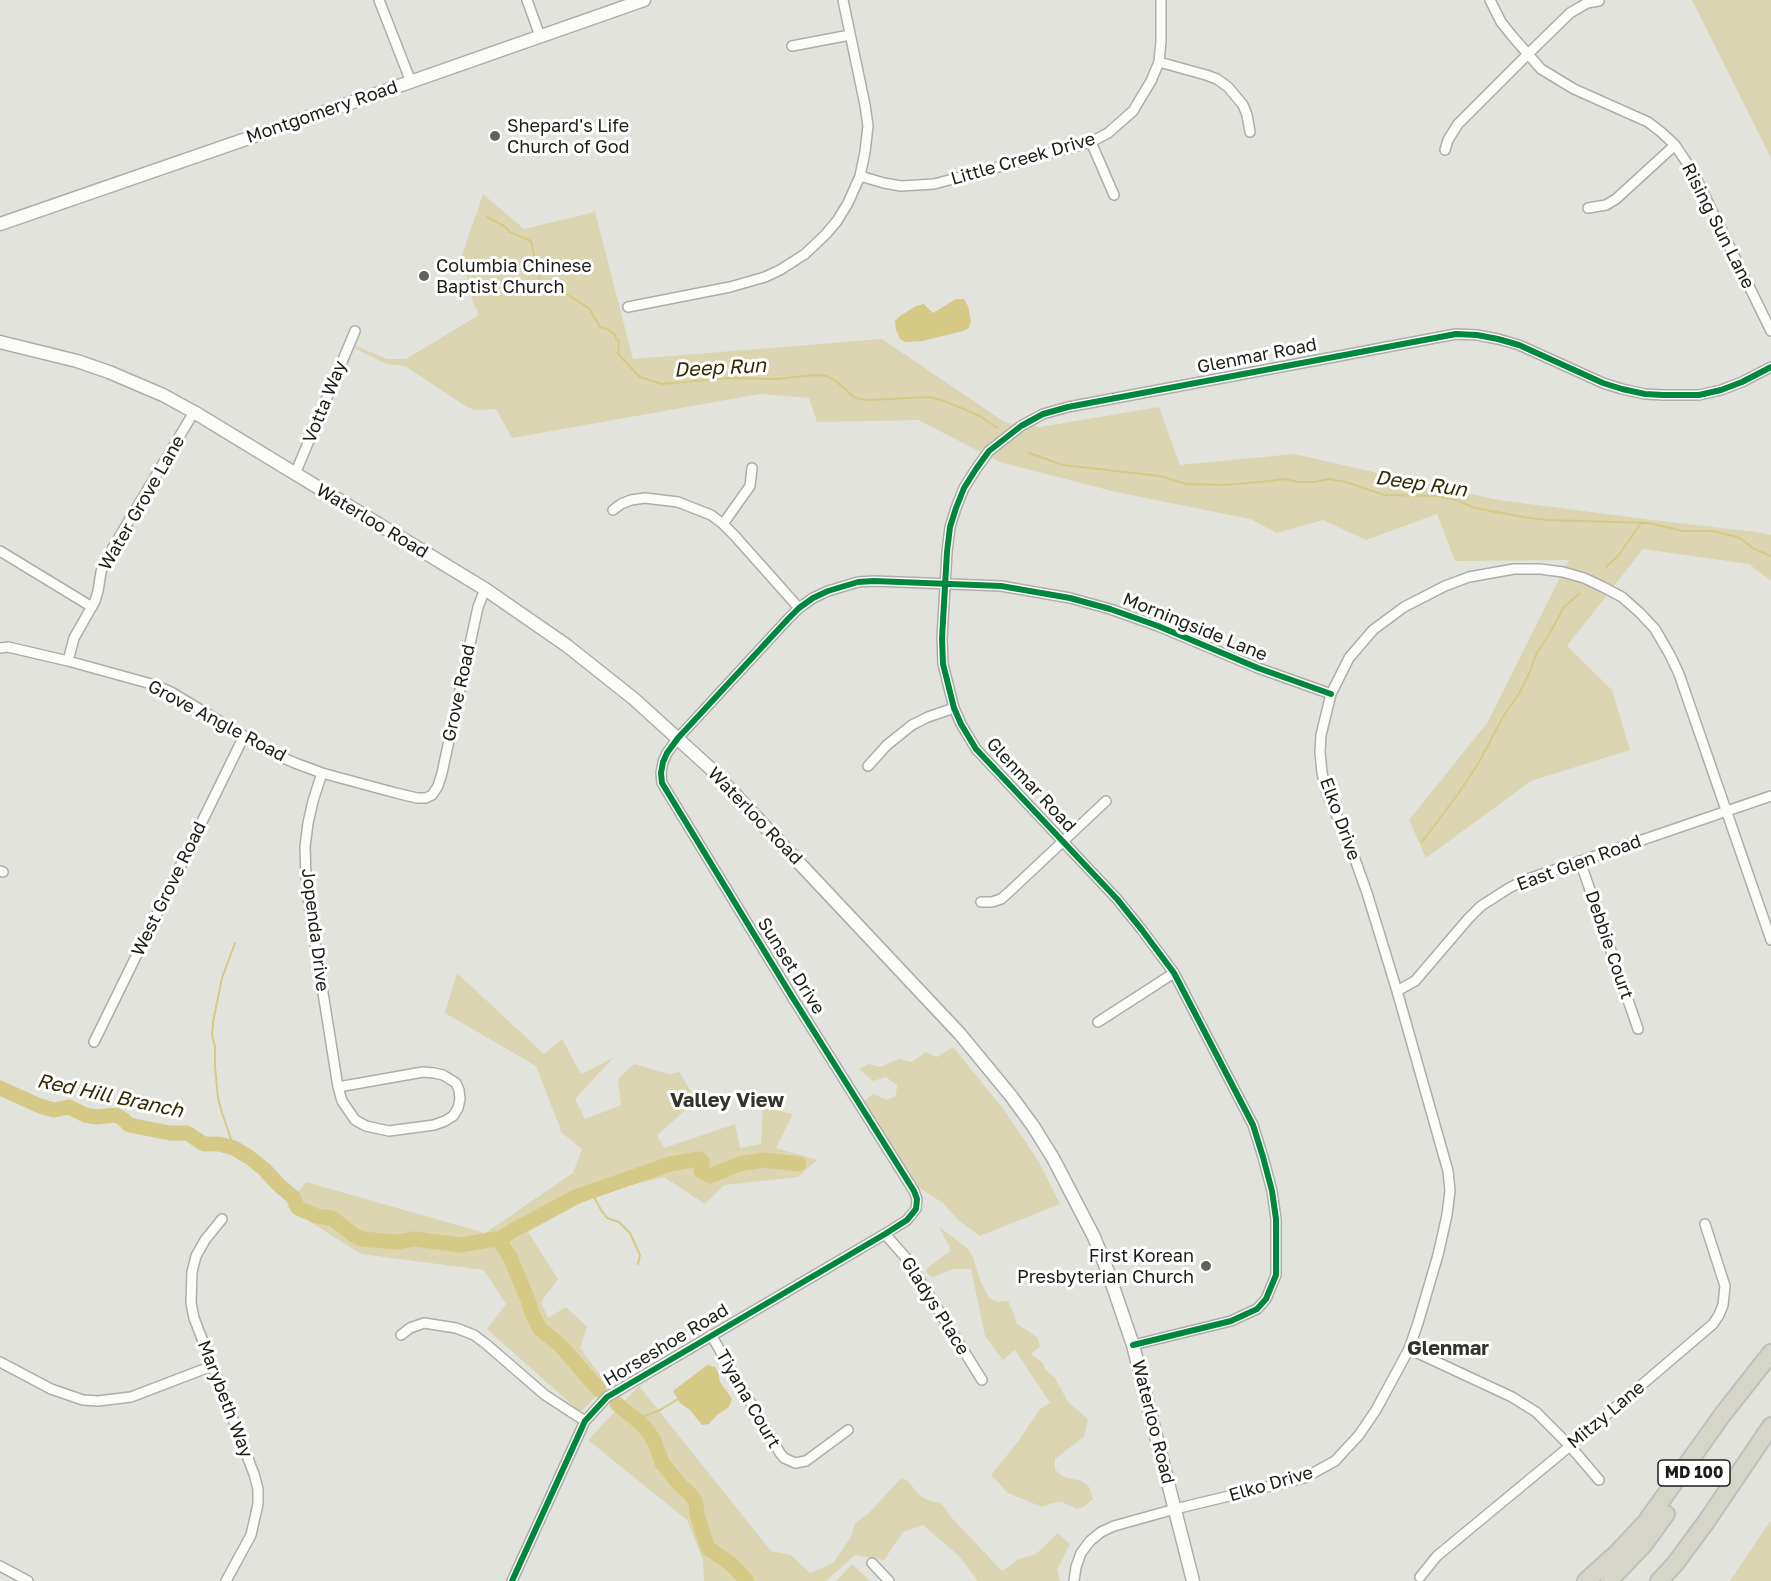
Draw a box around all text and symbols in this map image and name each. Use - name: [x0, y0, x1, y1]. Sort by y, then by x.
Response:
- street label: Montgomery Road: [243, 76, 401, 148]
- place label: Shepard's Life Church of God: [507, 115, 630, 158]
- street label: Little Creek Drive: [948, 128, 1098, 190]
- marker: Shepard's Life Church of God: [488, 129, 502, 143]
- street label: Rising Sun Lane: [1677, 160, 1759, 292]
- place label: Columbia Chinese Baptist Church: [436, 255, 592, 298]
- marker: Columbia Chinese Baptist Church: [417, 269, 431, 283]
- street label: Glenmar Road: [1195, 334, 1319, 378]
- water label: Deep Run: [673, 354, 767, 382]
- street label: Votta Way: [299, 358, 351, 446]
- street label: Water Grove Lane: [95, 432, 189, 574]
- water label: Deep Run: [1374, 466, 1468, 502]
- street label: Waterloo Road: [312, 479, 432, 563]
- street label: Morningside Lane: [1120, 588, 1270, 666]
- street label: Grove Road: [438, 642, 480, 744]
- street label: Grove Angle Road: [144, 675, 290, 767]
- street label: Glenmar Road: [982, 733, 1080, 837]
- street label: Waterloo Road: [703, 763, 807, 869]
- street label: Elko Drive: [1315, 775, 1365, 863]
- street label: West Grove Road: [127, 818, 211, 960]
- street label: East Glen Road: [1514, 831, 1644, 895]
- street label: Jopenda Drive: [297, 867, 333, 993]
- street label: Debbie Court: [1580, 888, 1638, 1002]
- street label: Sunset Drive: [753, 914, 829, 1018]
- water label: Red Hill Branch: [35, 1069, 185, 1123]
- district label: Valley View: [670, 1089, 784, 1113]
- place label: First Korean Presbyterian Church: [1017, 1245, 1194, 1288]
- street label: Gladys Place: [896, 1253, 974, 1359]
- marker: First Korean Presbyterian Church: [1199, 1259, 1213, 1273]
- street label: Horseshoe Road: [600, 1299, 732, 1391]
- street label: Marybeth Way: [193, 1337, 257, 1461]
- district label: Glenmar: [1407, 1337, 1489, 1361]
- street label: Tiyana Court: [711, 1346, 785, 1452]
- street label: Waterloo Road: [1127, 1358, 1179, 1486]
- street label: Mitzy Lane: [1563, 1377, 1649, 1453]
- road number: MD 100: [1658, 1460, 1730, 1486]
- street label: Elko Drive: [1226, 1462, 1316, 1506]

